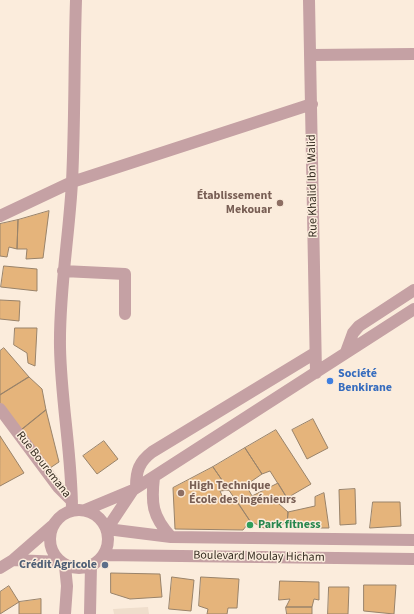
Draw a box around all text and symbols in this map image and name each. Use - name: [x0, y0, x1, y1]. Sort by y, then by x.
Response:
- street label: Rue Khalid Ibn Walid: [305, 134, 321, 238]
- place label: Établissement Mekouar: [197, 189, 272, 217]
- marker: Établissement Mekouar: [275, 198, 285, 208]
- place label: Société Benkirane: [338, 367, 392, 395]
- marker: Société Benkirane: [325, 376, 335, 386]
- street label: Rue Bouremana: [13, 429, 73, 501]
- place label: High Technique École des ingénieurs: [189, 479, 296, 507]
- marker: High Technique École des ingénieurs: [176, 488, 186, 498]
- place label: Park fitness: [258, 518, 321, 532]
- marker: Park fitness: [245, 520, 255, 530]
- street label: Boulevard Moulay Hicham: [193, 549, 325, 565]
- place label: Crédit Agricole: [19, 558, 97, 572]
- marker: Crédit Agricole: [100, 560, 110, 570]

